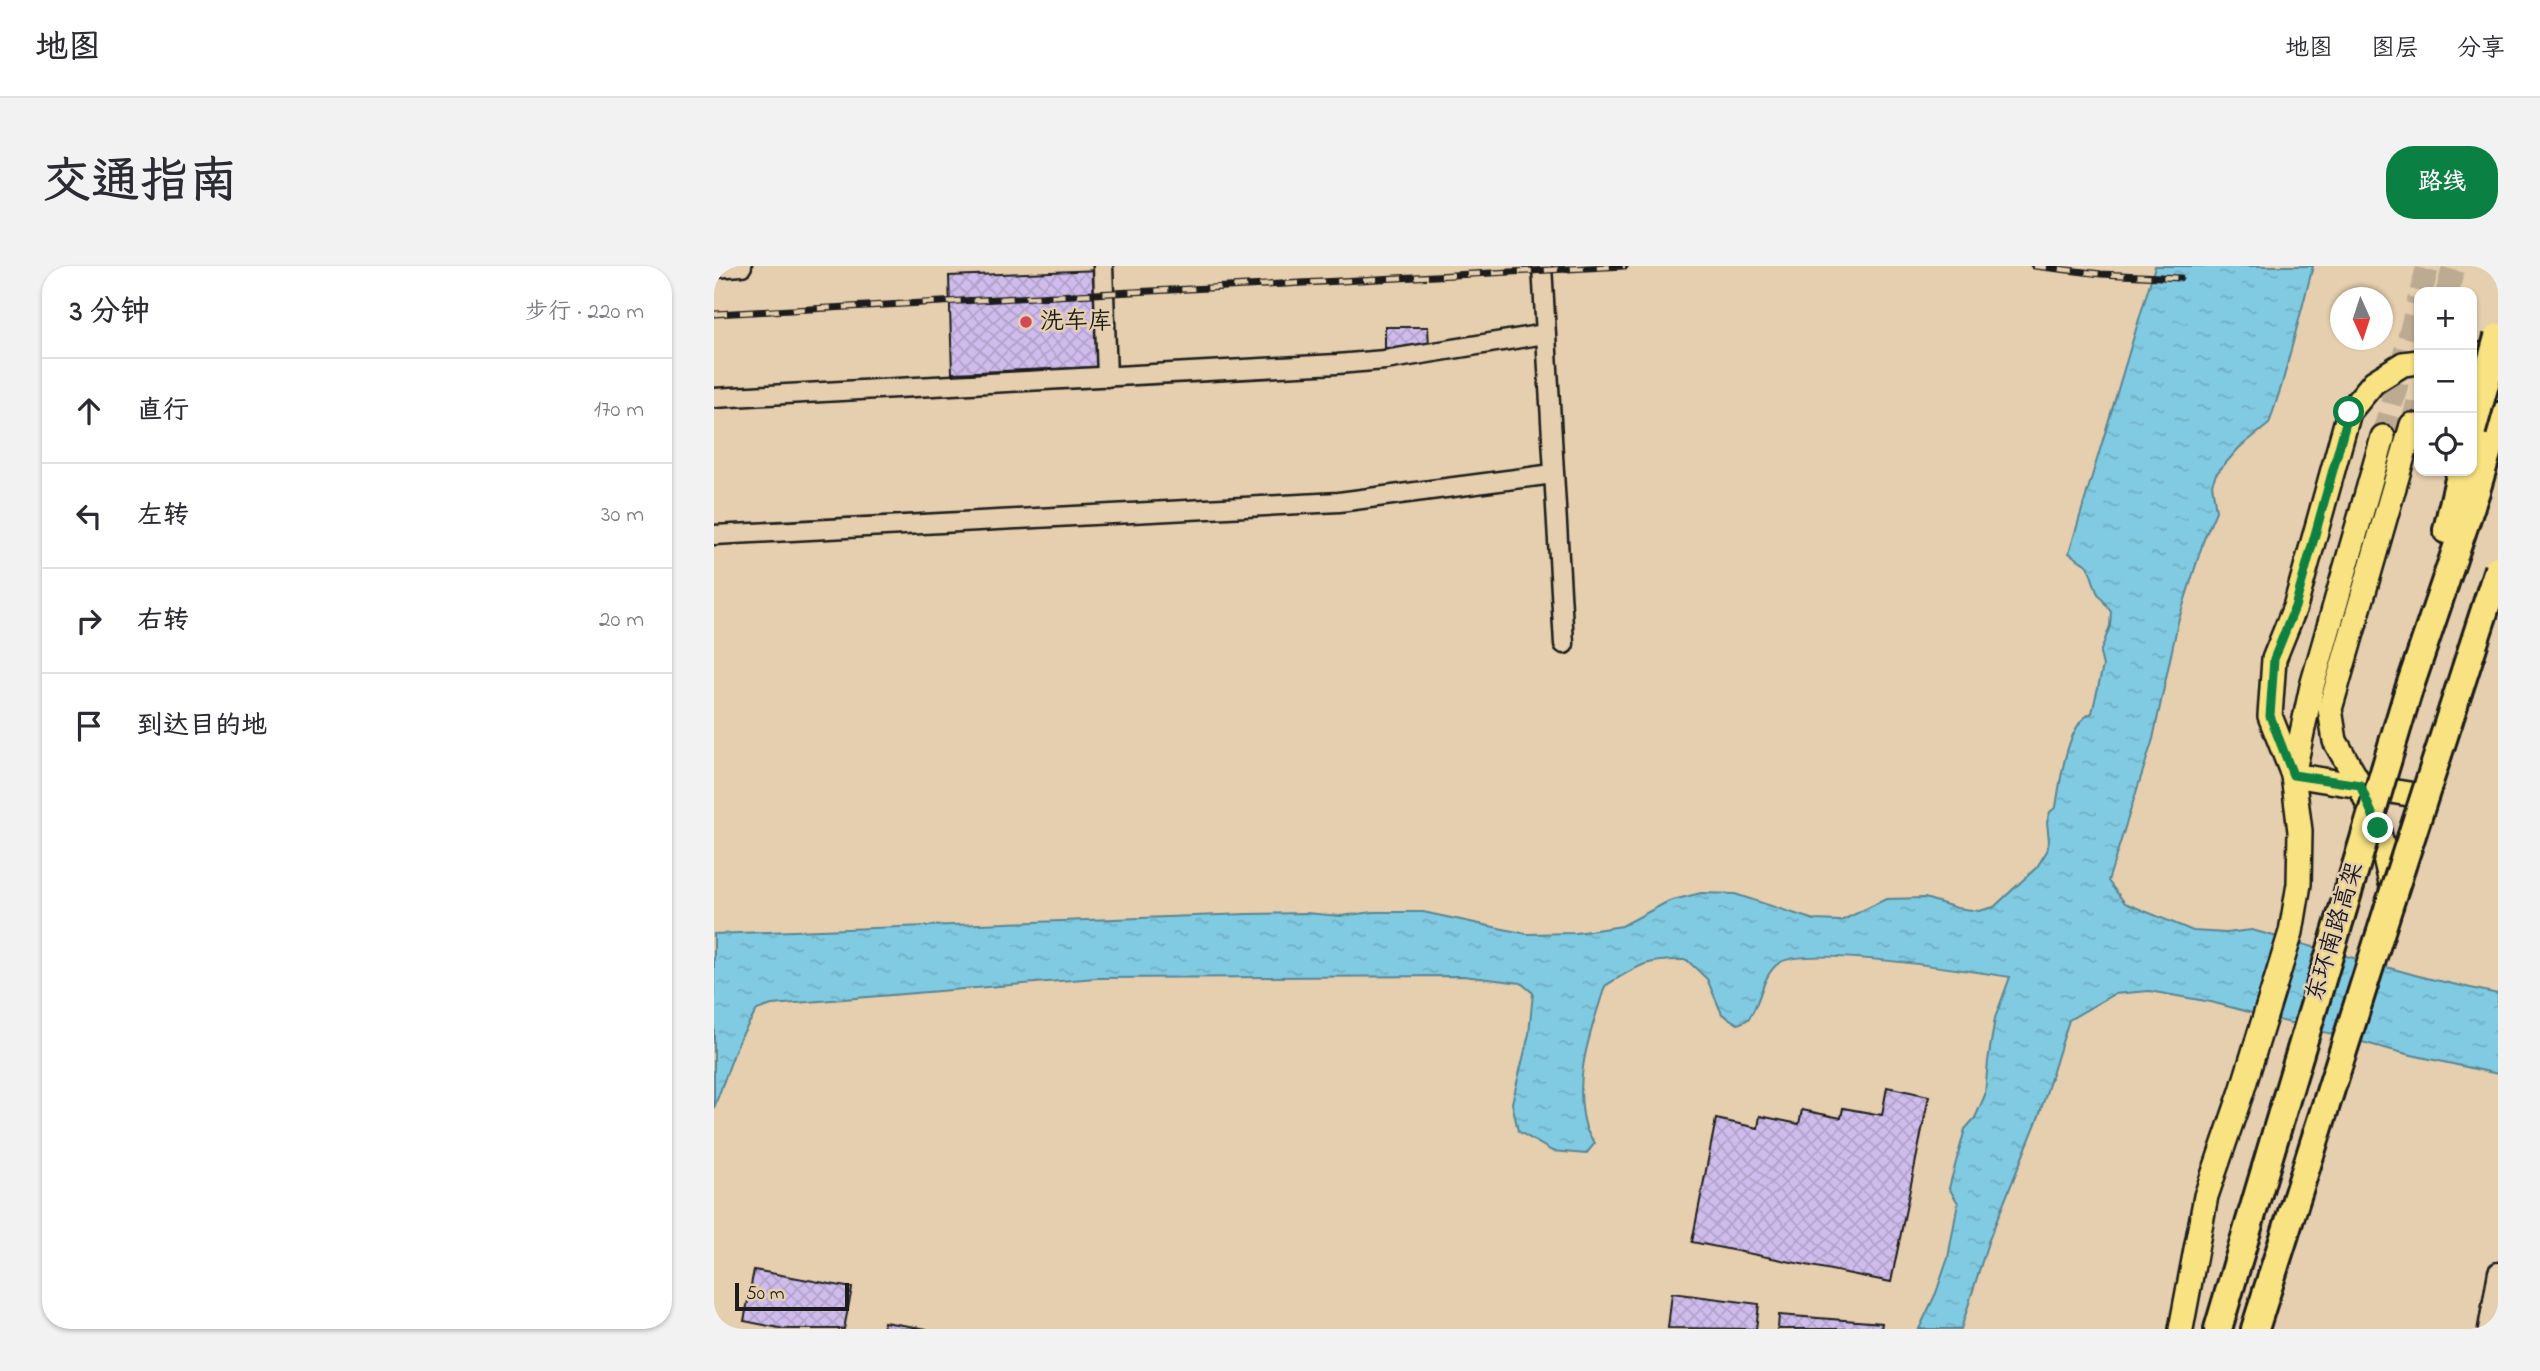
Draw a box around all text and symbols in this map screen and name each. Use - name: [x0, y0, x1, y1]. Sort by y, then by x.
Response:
- text: 地图: [35, 25, 101, 73]
- text: 地图: [2285, 32, 2333, 67]
- text: 图层: [2371, 32, 2419, 67]
- text: 分享: [2457, 32, 2505, 67]
- button: 路线: [2386, 146, 2498, 219]
- text: 交通指南: [42, 148, 238, 220]
- north arrow: [2330, 287, 2393, 350]
- map controls: [2414, 287, 2477, 476]
- button: +: [2414, 287, 2477, 350]
- text: 3 分钟: [70, 291, 150, 335]
- text: 步行 · 220 m: [525, 296, 644, 329]
- place label: 洗车库: [1040, 305, 1112, 340]
- marker: 洗车库: [1018, 314, 1034, 330]
- button: −: [2414, 350, 2477, 413]
- icon: ahead: [70, 392, 108, 430]
- text: 直行: [137, 393, 189, 431]
- text: 170 m: [594, 394, 644, 427]
- route start: [2333, 396, 2364, 427]
- button: locate: [2414, 413, 2477, 476]
- icon: left: [70, 497, 108, 535]
- text: 左转: [137, 498, 189, 536]
- text: 30 m: [601, 499, 644, 532]
- icon: right: [70, 602, 108, 640]
- text: 右转: [137, 603, 189, 641]
- text: 20 m: [599, 604, 644, 637]
- icon: arrive: [70, 707, 108, 745]
- text: 到达目的地: [137, 708, 267, 746]
- route end: [2362, 812, 2393, 843]
- street label: 东环南路高架: [2298, 858, 2374, 1006]
- scale bar: [735, 1280, 849, 1312]
- text: 50 m: [746, 1281, 785, 1308]

